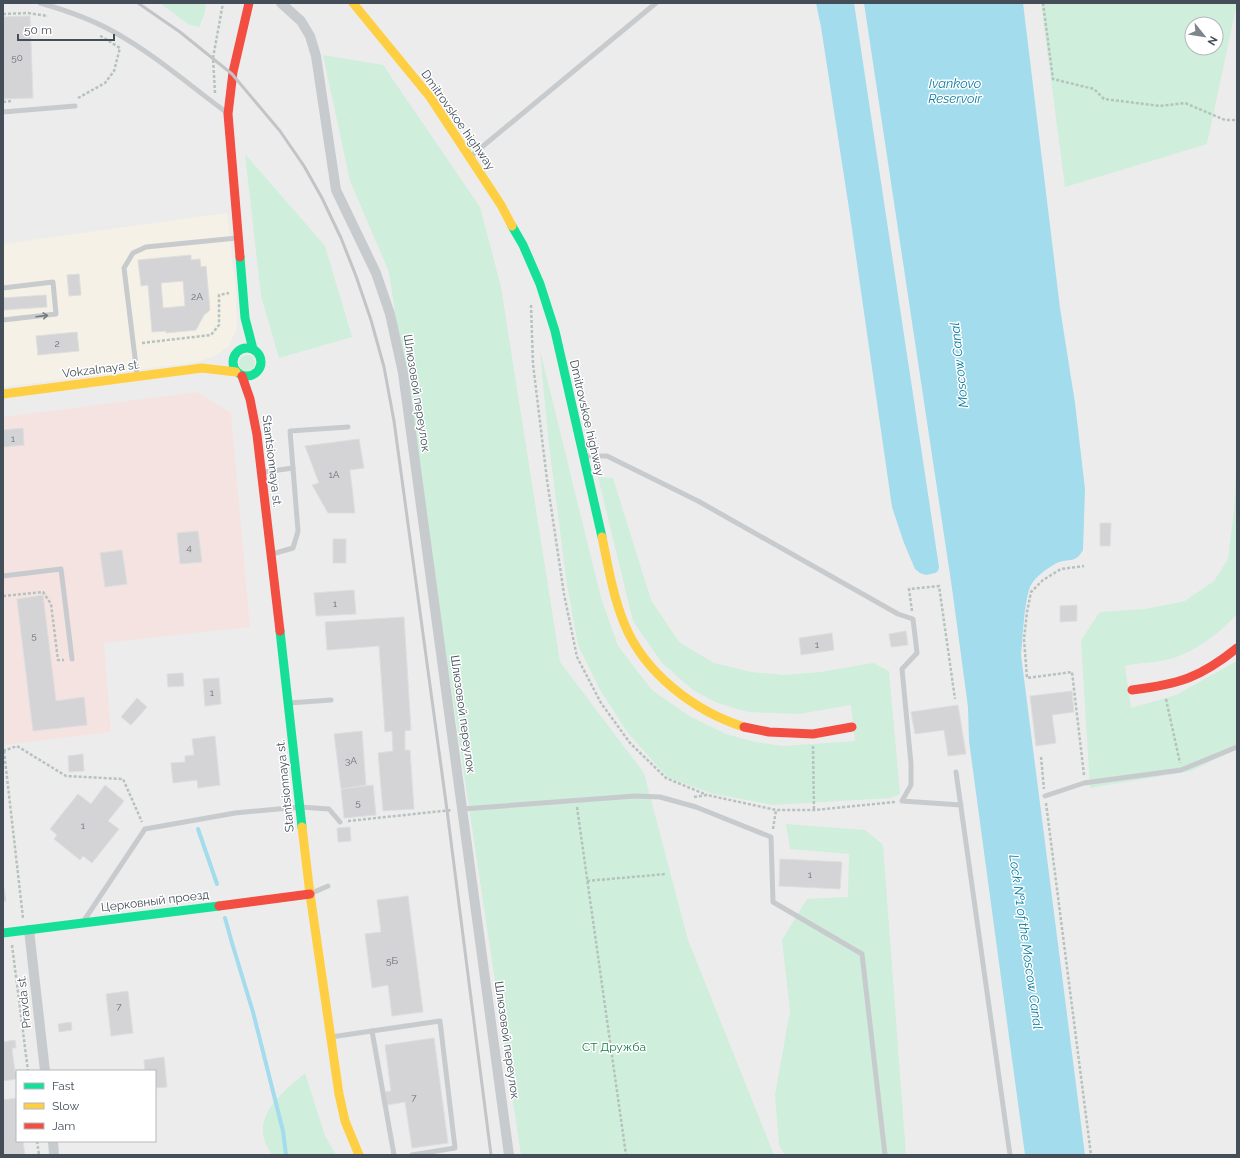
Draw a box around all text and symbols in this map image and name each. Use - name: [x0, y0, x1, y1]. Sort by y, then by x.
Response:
- scale bar: [18, 16, 114, 42]
- north arrow: [1184, 16, 1224, 56]
- text: 50 m: [24, 23, 52, 37]
- text: N: [1204, 34, 1220, 48]
- house number: 50: [11, 52, 23, 63]
- street label: Dmitrovskoe highway: [418, 67, 498, 173]
- water label: Ivankovo Reservoir: [928, 76, 982, 106]
- house number: 2А: [191, 291, 203, 302]
- one-way arrow: [35, 312, 48, 320]
- water label: Moscow Canal: [947, 321, 971, 409]
- street label: Шлюзовой переулок: [401, 333, 433, 453]
- house number: 2: [54, 338, 60, 349]
- street label: Vokzalnaya st.: [61, 357, 141, 381]
- street label: Dmitrovskoe highway: [567, 359, 607, 478]
- street label: Stantsionnaya st.: [259, 414, 285, 508]
- house number: 1: [11, 433, 16, 444]
- house number: 1А: [328, 469, 340, 480]
- house number: 4: [186, 542, 192, 553]
- house number: 1: [333, 598, 338, 609]
- house number: 5: [31, 630, 37, 641]
- house number: 1: [815, 639, 820, 650]
- street label: Шлюзовой переулок: [448, 654, 478, 774]
- house number: 1: [210, 687, 215, 698]
- street label: Stantsionnaya st.: [273, 739, 297, 833]
- house number: 3А: [345, 755, 357, 766]
- house number: 5: [355, 797, 361, 808]
- house number: 1: [81, 820, 86, 831]
- water label: Lock №1 of the Moscow Canal: [1006, 854, 1046, 1031]
- house number: 1: [808, 869, 813, 880]
- street label: Церковный проезд: [100, 887, 210, 915]
- house number: 5Б: [386, 955, 398, 966]
- street label: Pravda st.: [14, 975, 34, 1029]
- street label: Шлюзовой переулок: [492, 980, 522, 1100]
- house number: 7: [116, 1001, 122, 1012]
- park label: СТ Дружба: [582, 1040, 646, 1054]
- legend: [16, 1070, 156, 1142]
- text: Fast: [52, 1079, 75, 1093]
- house number: 7: [411, 1092, 417, 1103]
- text: Slow: [52, 1099, 79, 1113]
- text: Jam: [52, 1119, 75, 1133]

